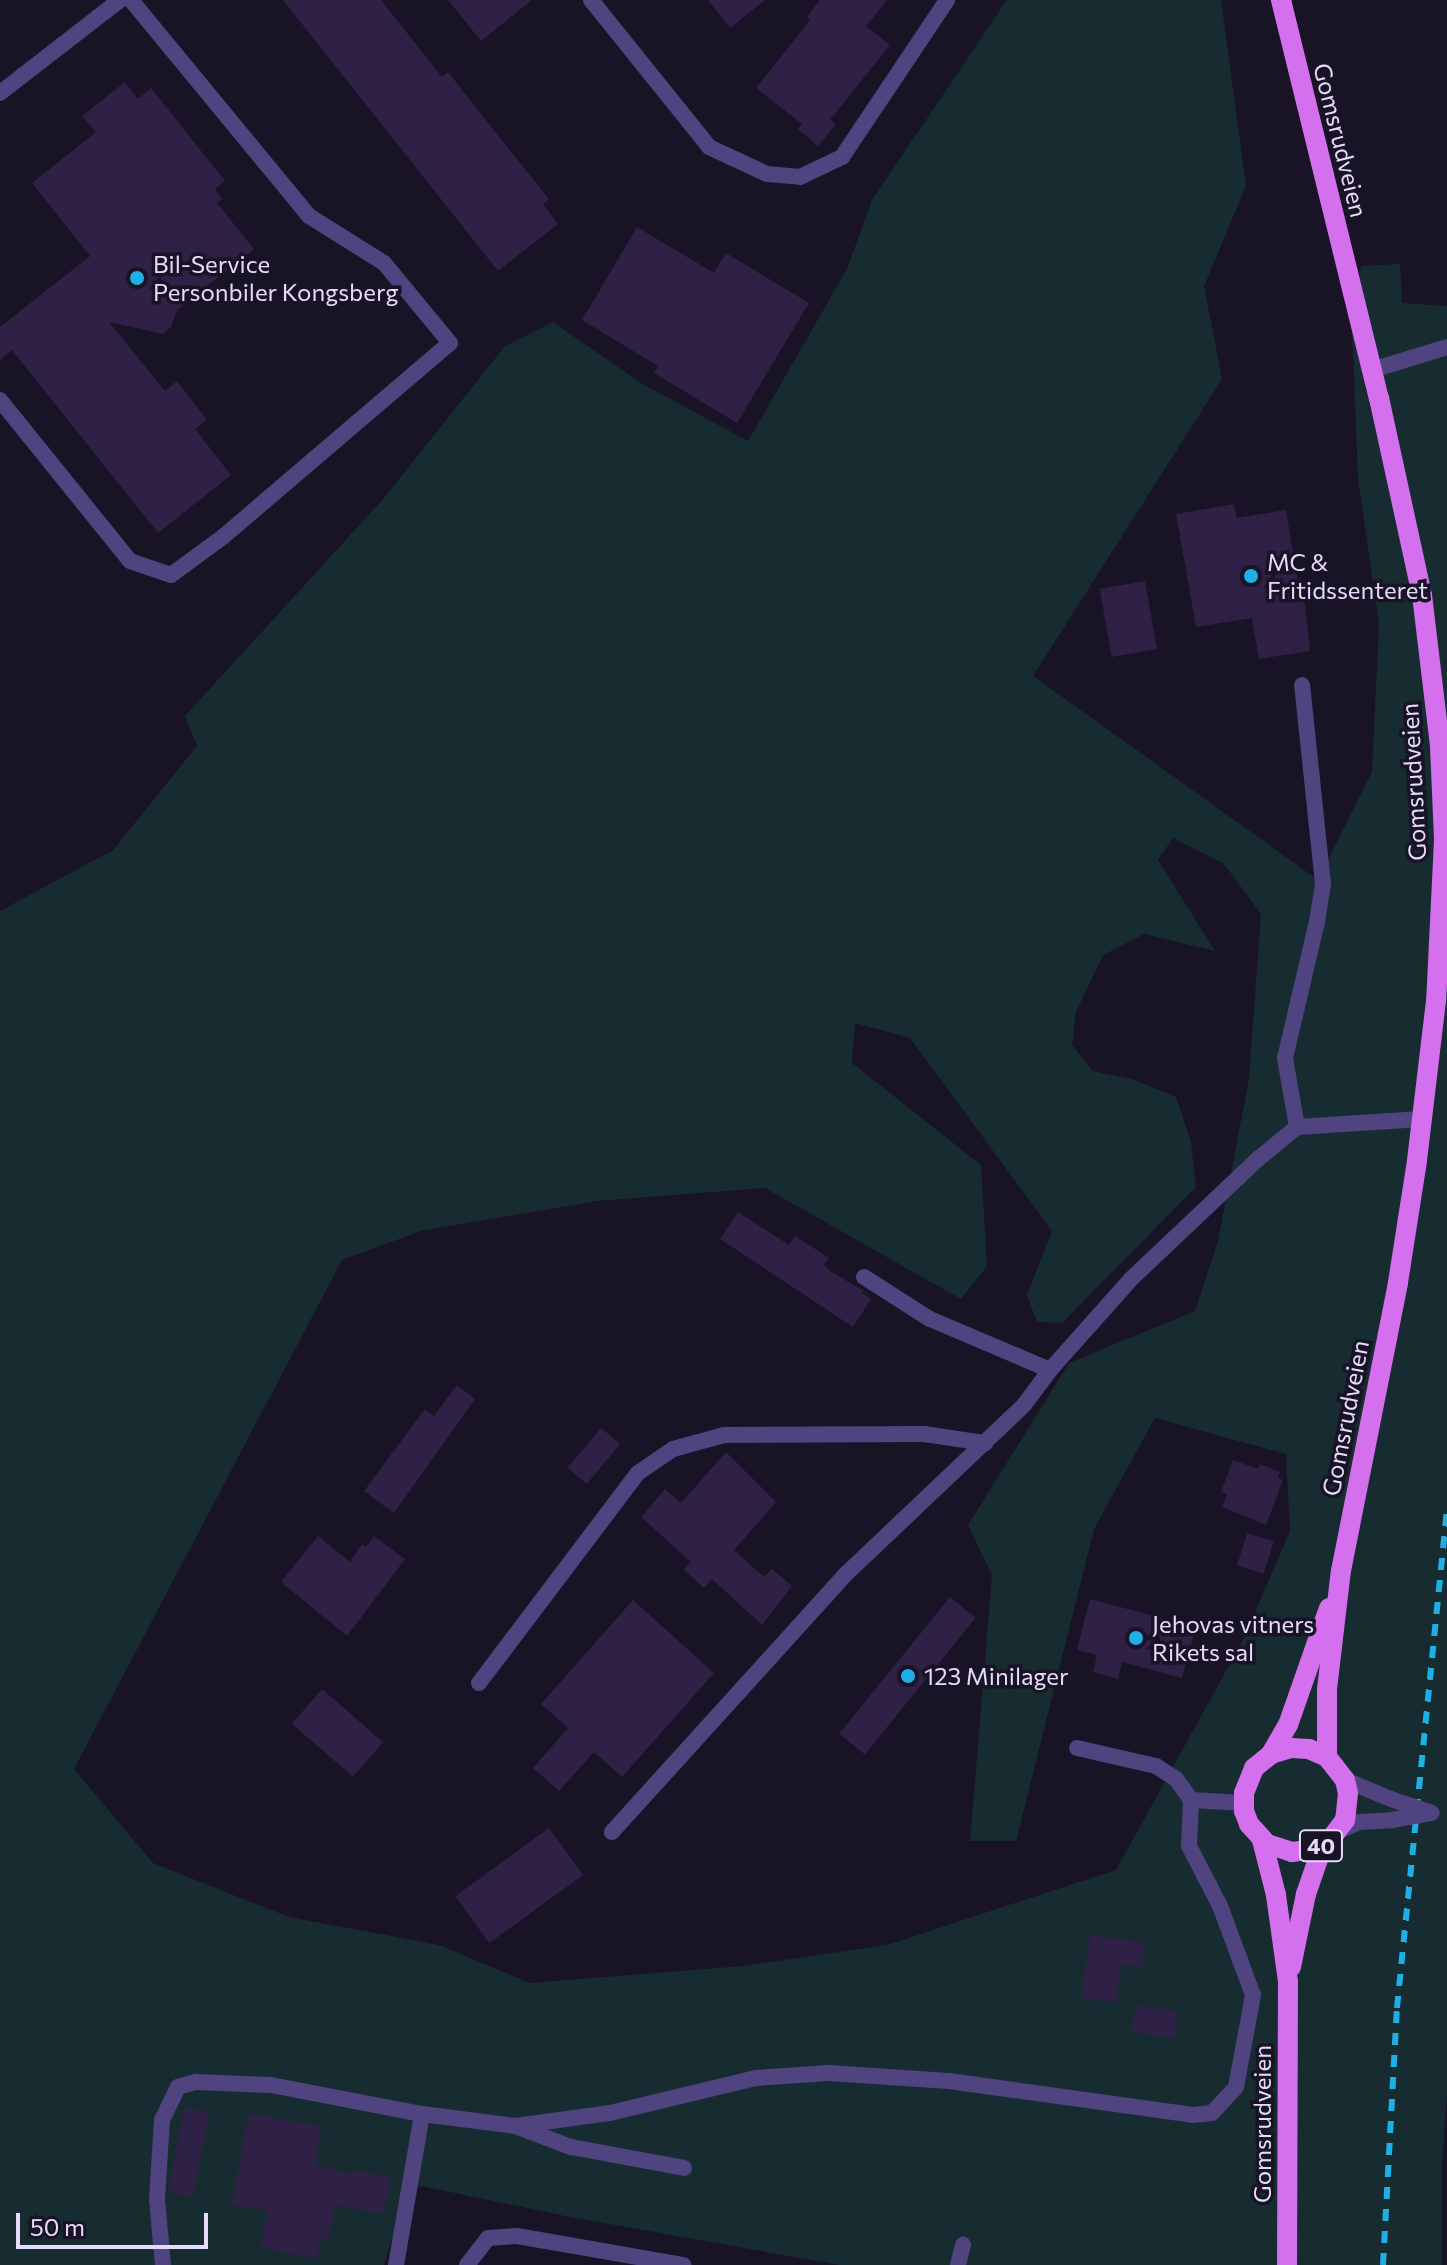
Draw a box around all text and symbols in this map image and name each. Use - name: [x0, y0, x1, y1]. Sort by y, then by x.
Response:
- street label: Gomsrudveien: [1308, 60, 1374, 220]
- place label: Bil-Service Personbiler Kongsberg: [153, 250, 399, 306]
- marker: Bil-Service Personbiler Kongsberg: [128, 269, 146, 287]
- place label: MC & Fritidssenteret: [1267, 548, 1428, 604]
- marker: MC & Fritidssenteret: [1242, 567, 1260, 585]
- street label: Gomsrudveien: [1394, 702, 1432, 862]
- street label: Gomsrudveien: [1316, 1338, 1374, 1498]
- place label: Jehovas vitners Rikets sal: [1152, 1610, 1314, 1666]
- marker: Jehovas vitners Rikets sal: [1127, 1629, 1145, 1647]
- place label: 123 Minilager: [924, 1662, 1069, 1690]
- marker: 123 Minilager: [899, 1667, 917, 1685]
- road number: 40: [1297, 1828, 1345, 1864]
- street label: Gomsrudveien: [1248, 2045, 1276, 2203]
- scale bar: [20, 2197, 212, 2247]
- text: 50 m: [30, 2212, 85, 2241]

